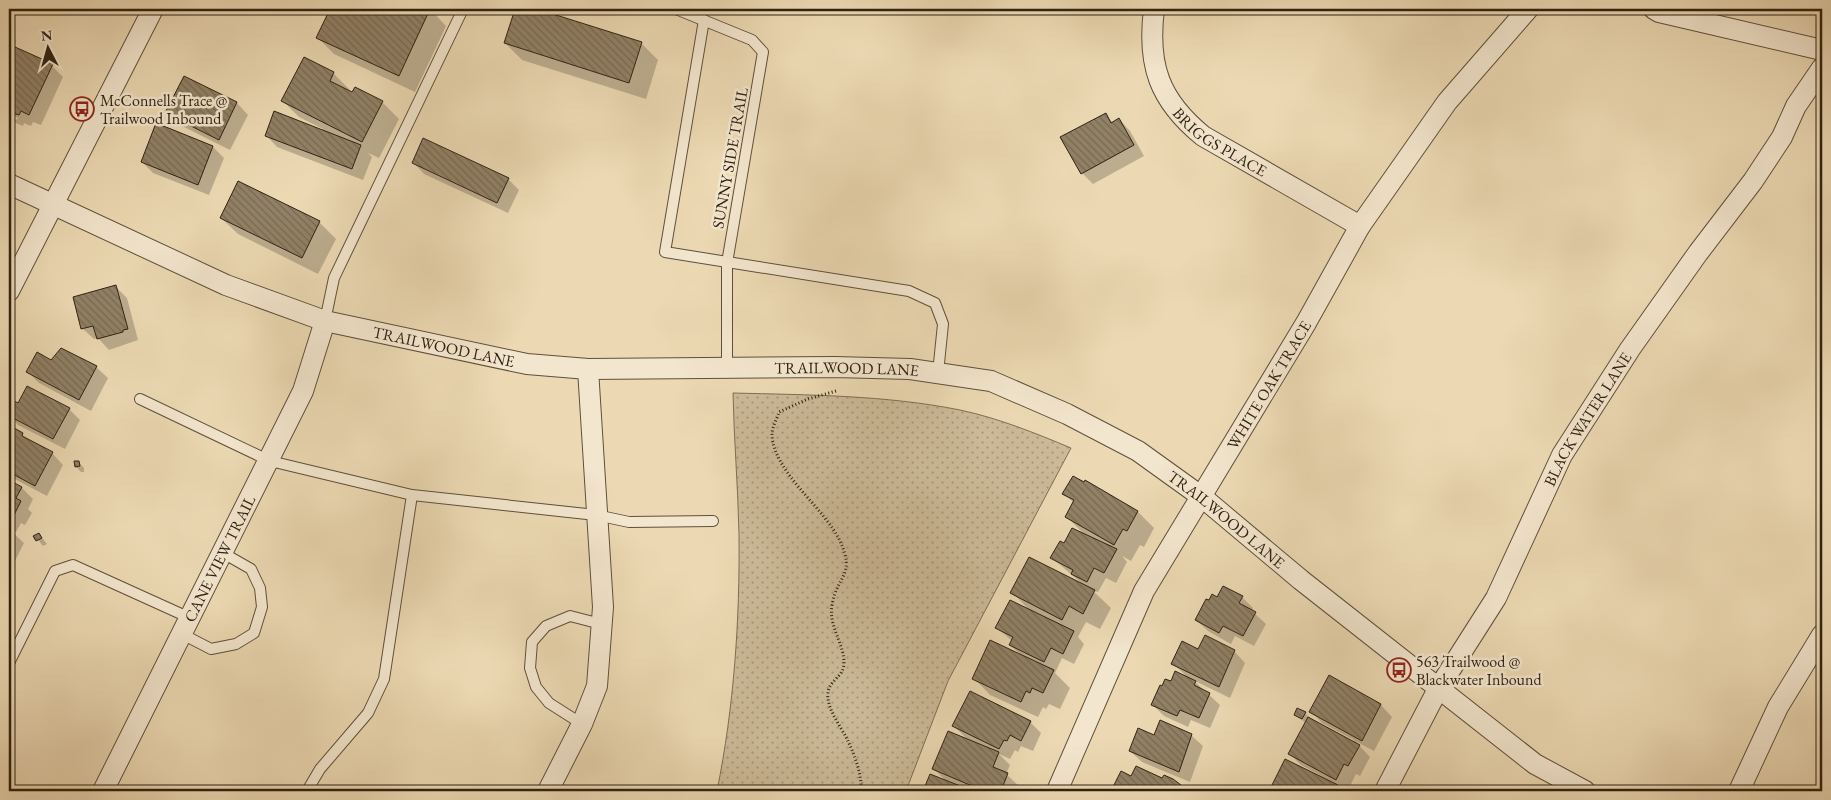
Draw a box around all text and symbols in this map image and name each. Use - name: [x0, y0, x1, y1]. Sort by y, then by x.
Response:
- north arrow: [22, 22, 72, 72]
- text: N: [40, 25, 54, 45]
- street label: SUNNY SIDE TRAIL: [707, 85, 753, 230]
- place label: McConnells Trace @ Trailwood Inbound: [100, 90, 228, 129]
- bus stop icon: McConnells Trace @ Trailwood Inbound: [69, 96, 95, 122]
- street label: BRIGGS PLACE: [1168, 103, 1271, 181]
- street label: WHITE OAK TRACE: [1222, 317, 1316, 453]
- street label: TRAILWOOD LANE: [371, 321, 517, 372]
- street label: BLACK WATER LANE: [1539, 348, 1636, 489]
- street label: TRAILWOOD LANE: [774, 356, 920, 381]
- street label: TRAILWOOD LANE: [1164, 465, 1289, 573]
- street label: CANE VIEW TRAIL: [179, 491, 260, 625]
- place label: 563 Trailwood @ Blackwater Inbound: [1416, 651, 1542, 690]
- bus stop icon: 563 Trailwood @ Blackwater Inbound: [1386, 657, 1412, 683]

